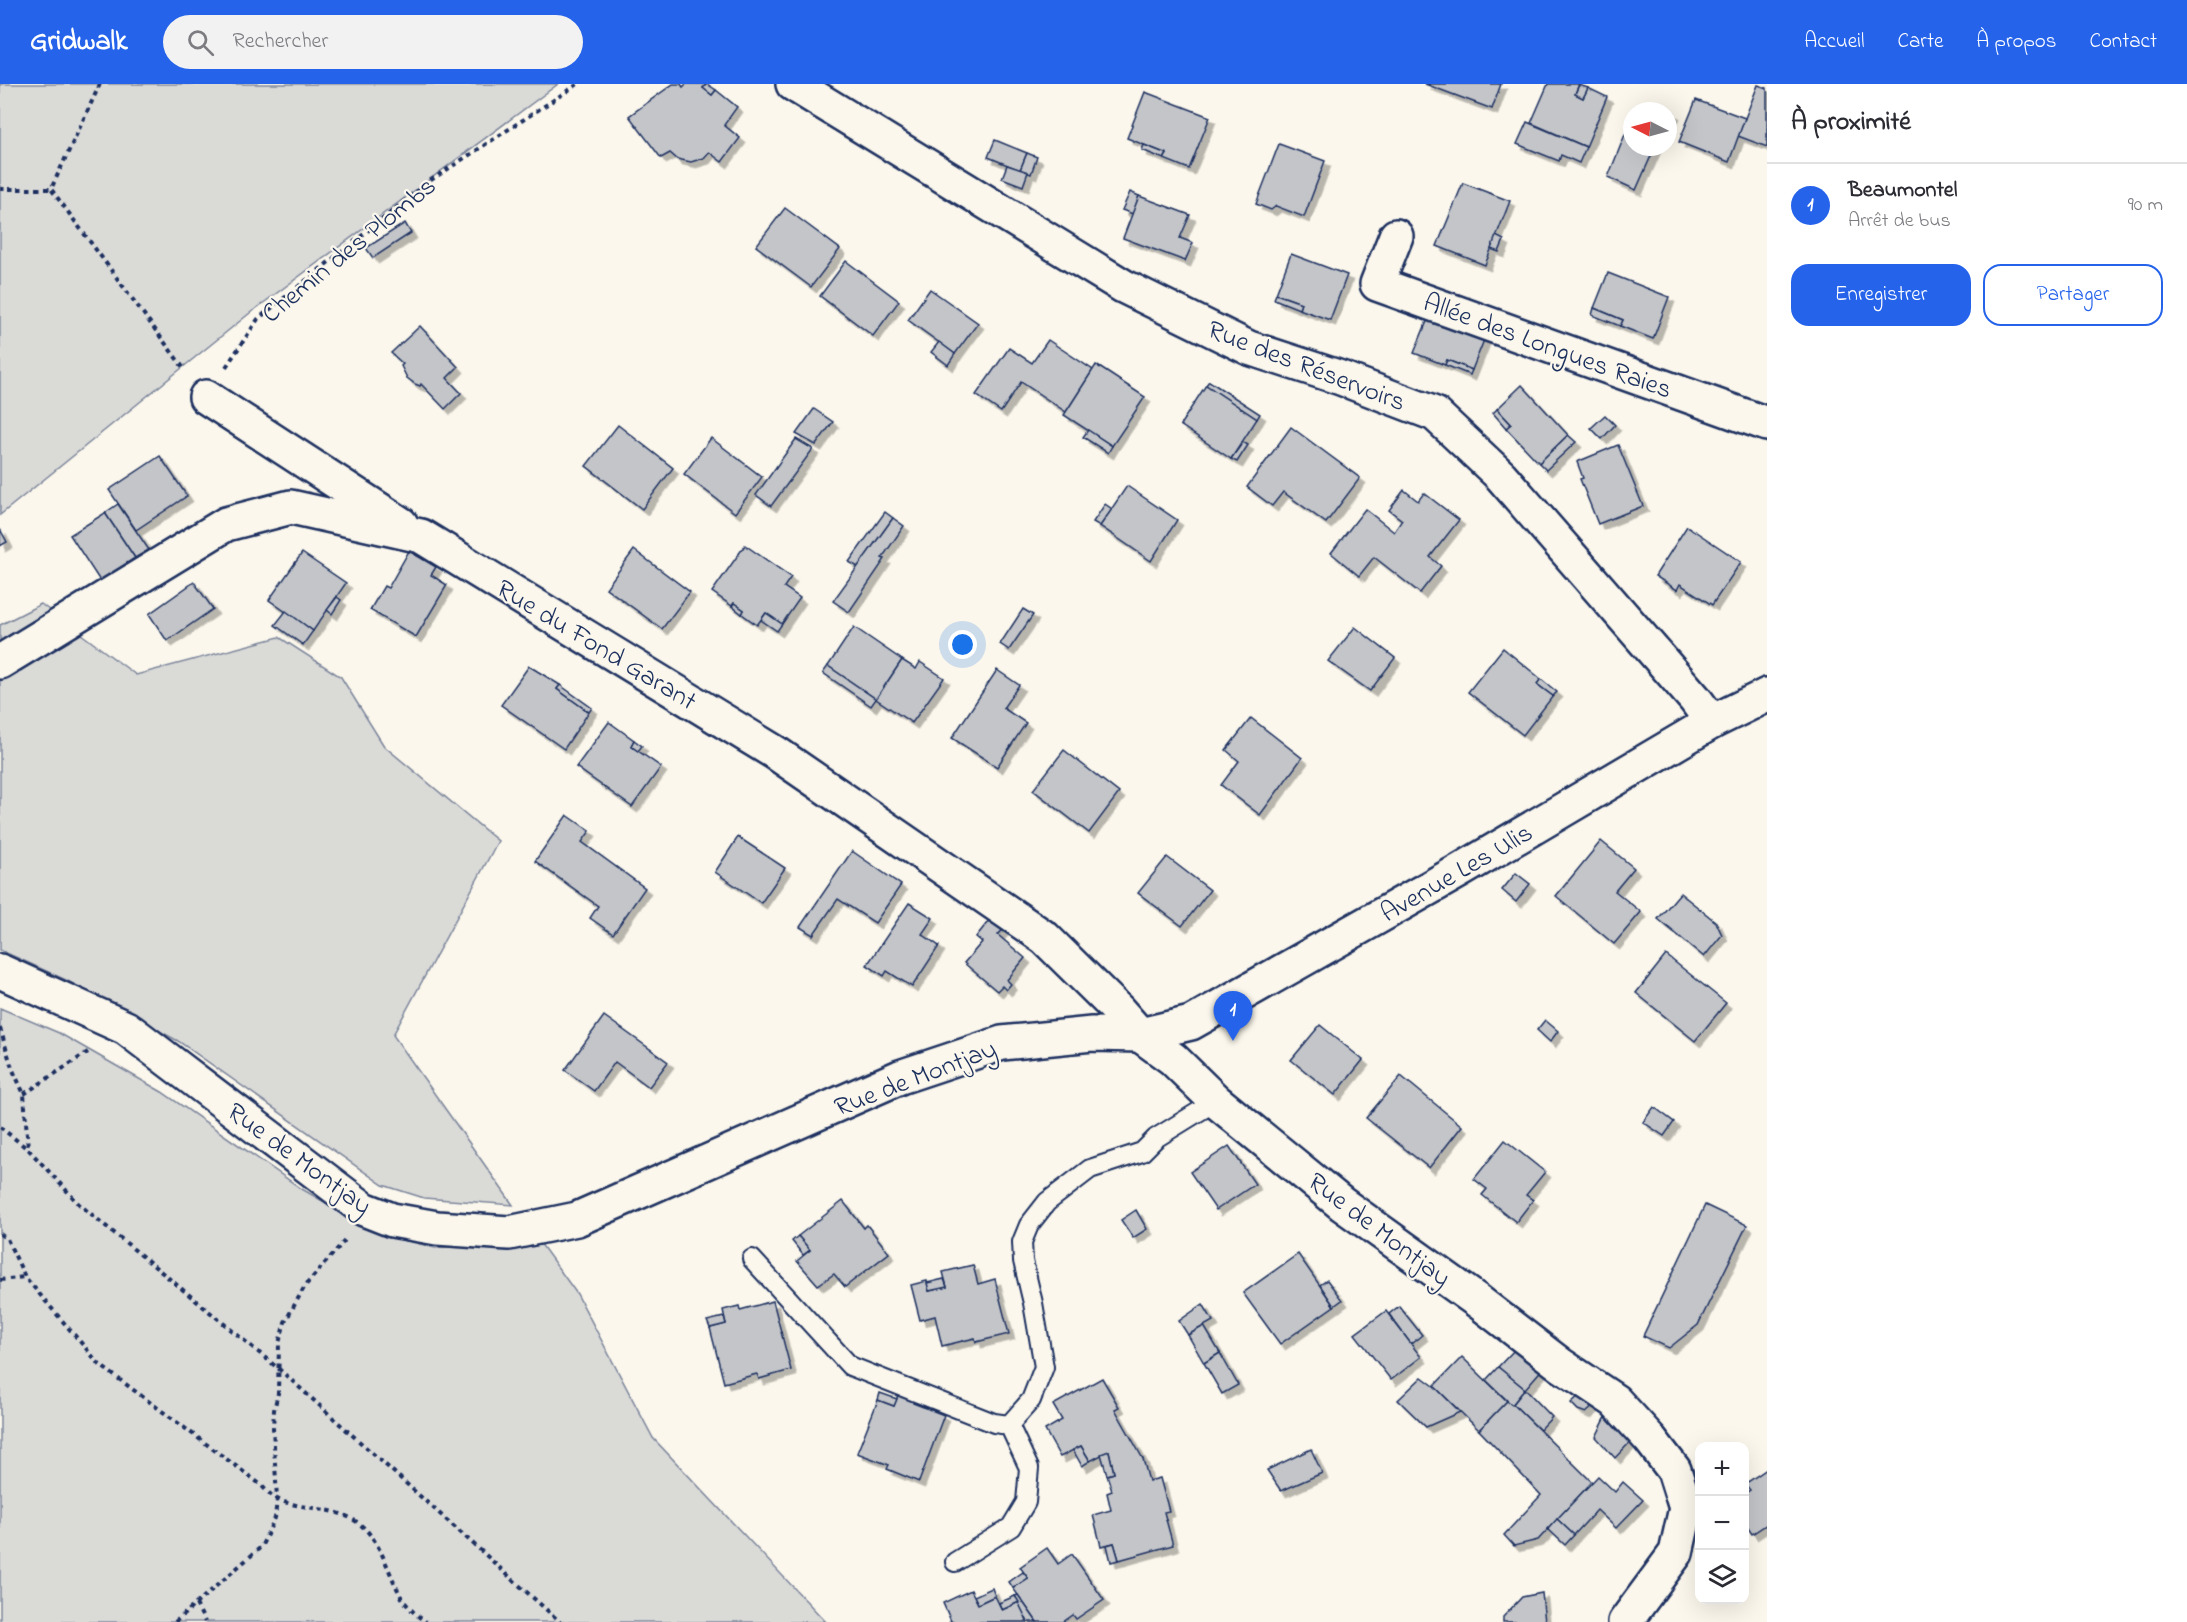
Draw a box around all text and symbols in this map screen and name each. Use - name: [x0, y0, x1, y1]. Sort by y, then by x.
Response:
- search box: [163, 15, 583, 69]
- text: Gridwalk: [30, 22, 127, 63]
- icon: search: [184, 26, 217, 59]
- text: Rechercher: [232, 26, 328, 58]
- text: Accueil: [1804, 27, 1865, 57]
- text: Carte: [1898, 27, 1943, 57]
- text: À propos: [1976, 27, 2056, 57]
- text: Contact: [2089, 27, 2157, 57]
- north arrow: [1623, 102, 1677, 156]
- text: À proximité: [1791, 104, 1911, 142]
- street label: Chemin des Plombs: [254, 168, 445, 334]
- text: Beaumontel: [1848, 175, 1957, 207]
- text: 1: [1807, 191, 1814, 220]
- text: 90 m: [2128, 191, 2163, 220]
- text: Arrêt de bus: [1848, 207, 1951, 236]
- button: Enregistrer: [1791, 264, 1971, 326]
- button: Partager: [1983, 264, 2163, 326]
- street label: Allée des Longues Raies: [1417, 284, 1677, 410]
- street label: Rue des Réservoirs: [1201, 312, 1411, 423]
- street label: Rue du Fond Garant: [488, 571, 703, 721]
- your location: [948, 630, 977, 659]
- street label: Avenue Les Ulis: [1374, 815, 1541, 934]
- pin: 1: [1214, 992, 1252, 1041]
- street label: Rue de Montjay: [829, 1030, 1003, 1128]
- street label: Rue de Montjay: [218, 1094, 379, 1226]
- street label: Rue de Montjay: [1298, 1164, 1459, 1298]
- map controls: [1695, 1442, 1749, 1604]
- button: +: [1695, 1442, 1749, 1496]
- button: −: [1695, 1496, 1749, 1550]
- button: layers: [1695, 1550, 1749, 1604]

